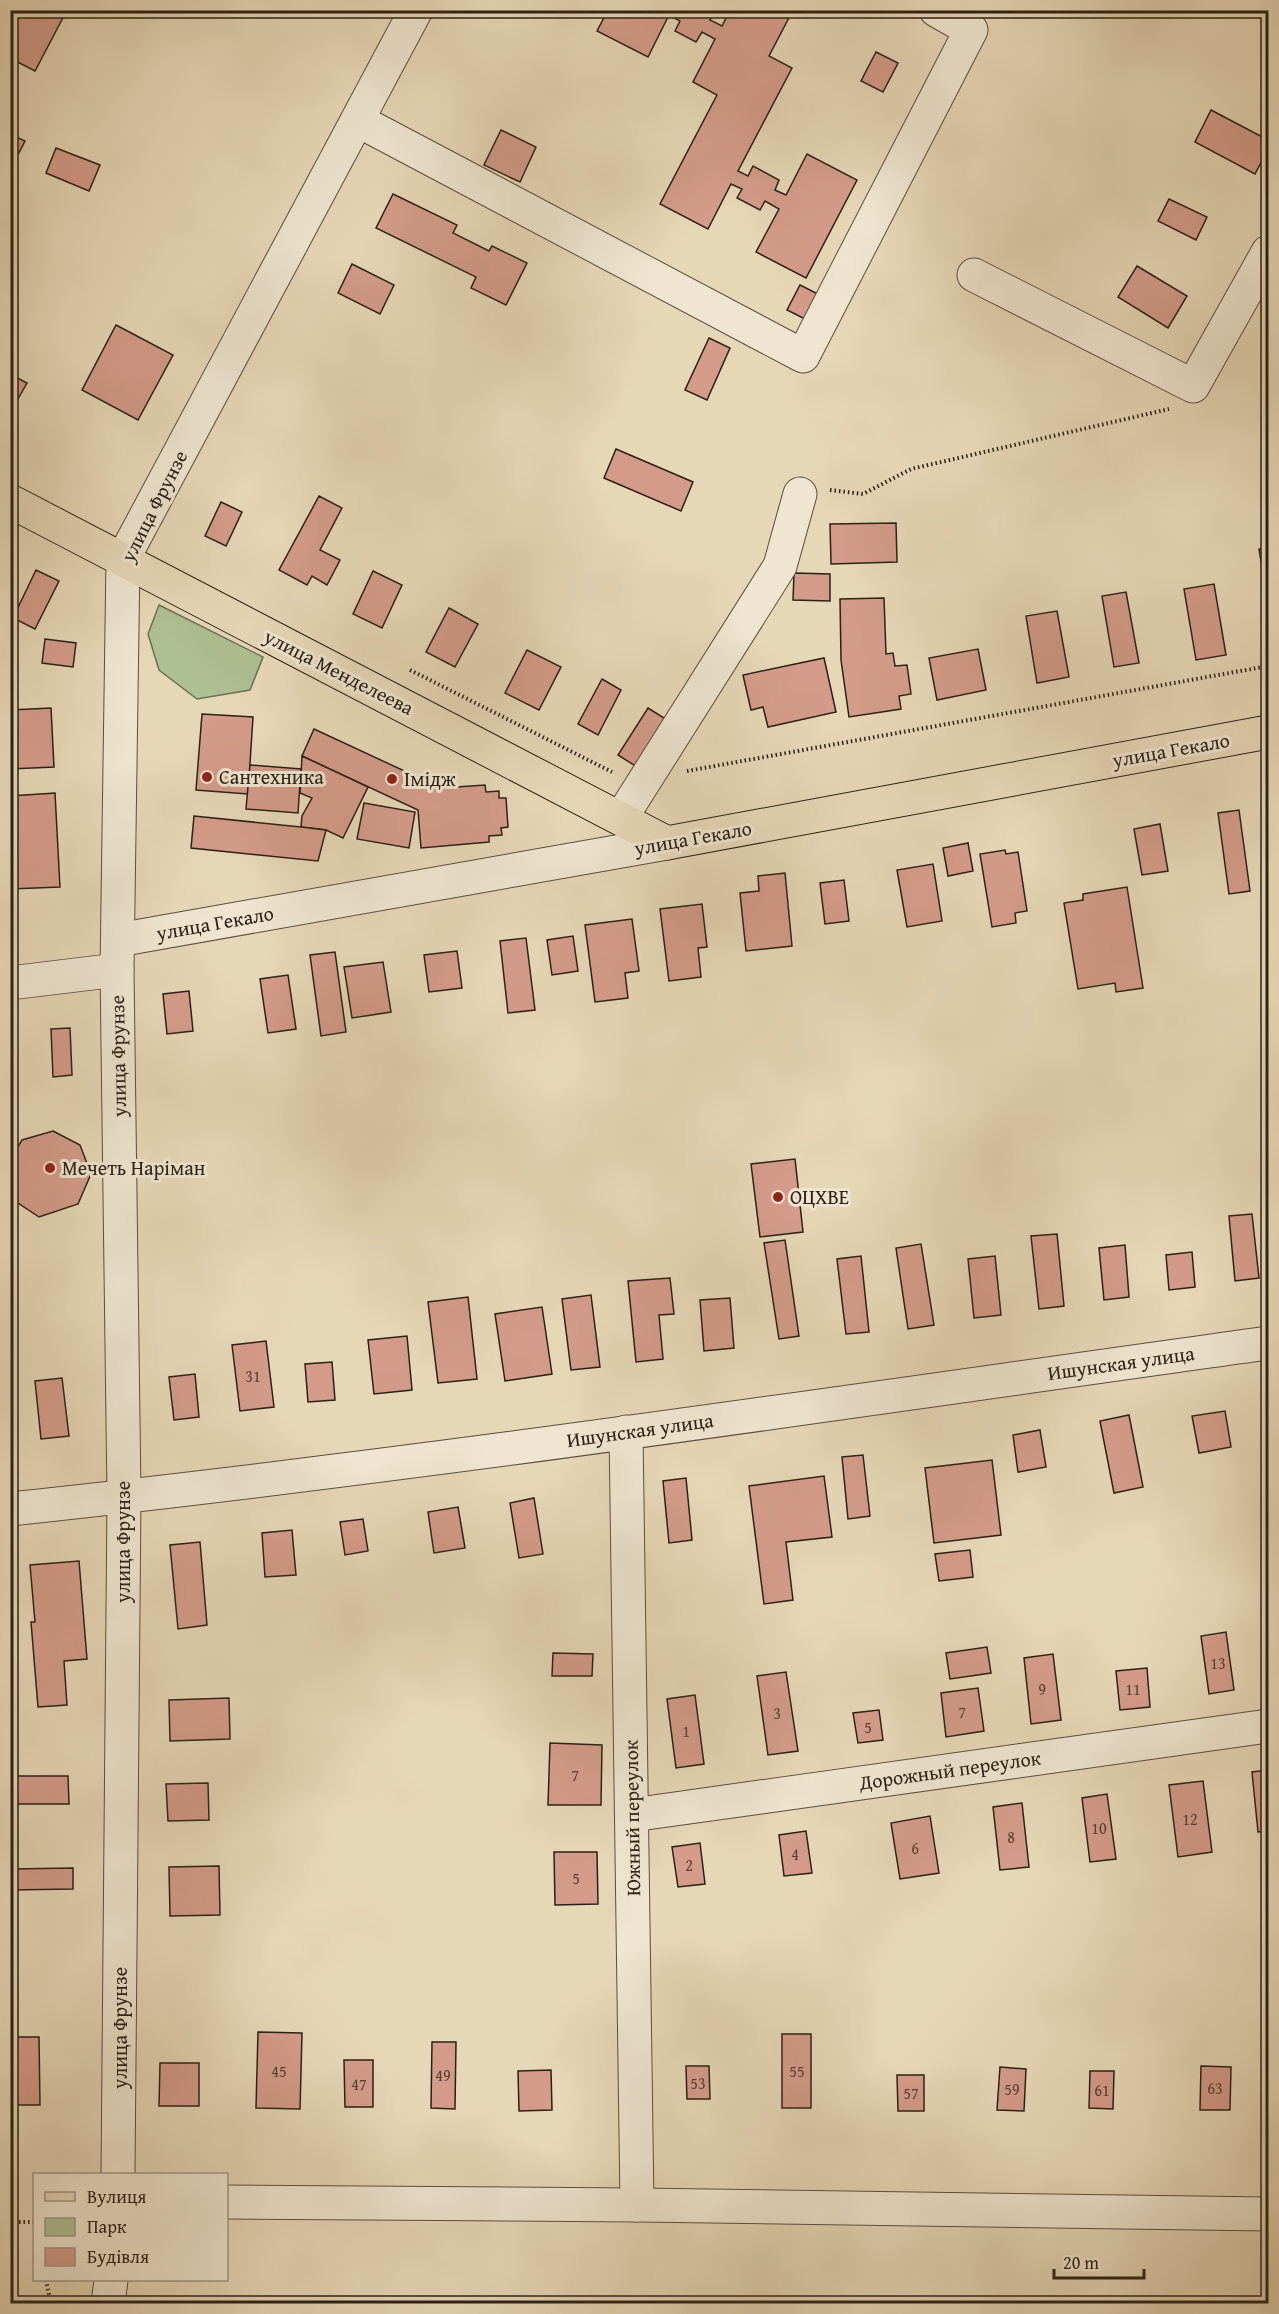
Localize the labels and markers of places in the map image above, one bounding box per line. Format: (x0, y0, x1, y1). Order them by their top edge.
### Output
place label: Сантехника (219, 762, 324, 791)
place label: Імідж (404, 764, 456, 793)
marker: Сантехника (200, 770, 214, 784)
marker: Імідж (385, 772, 399, 786)
place label: Мечеть Наріман (62, 1153, 206, 1182)
marker: Мечеть Наріман (43, 1161, 57, 1175)
place label: ОЦХВЕ (790, 1182, 849, 1211)
marker: ОЦХВЕ (771, 1190, 785, 1204)

